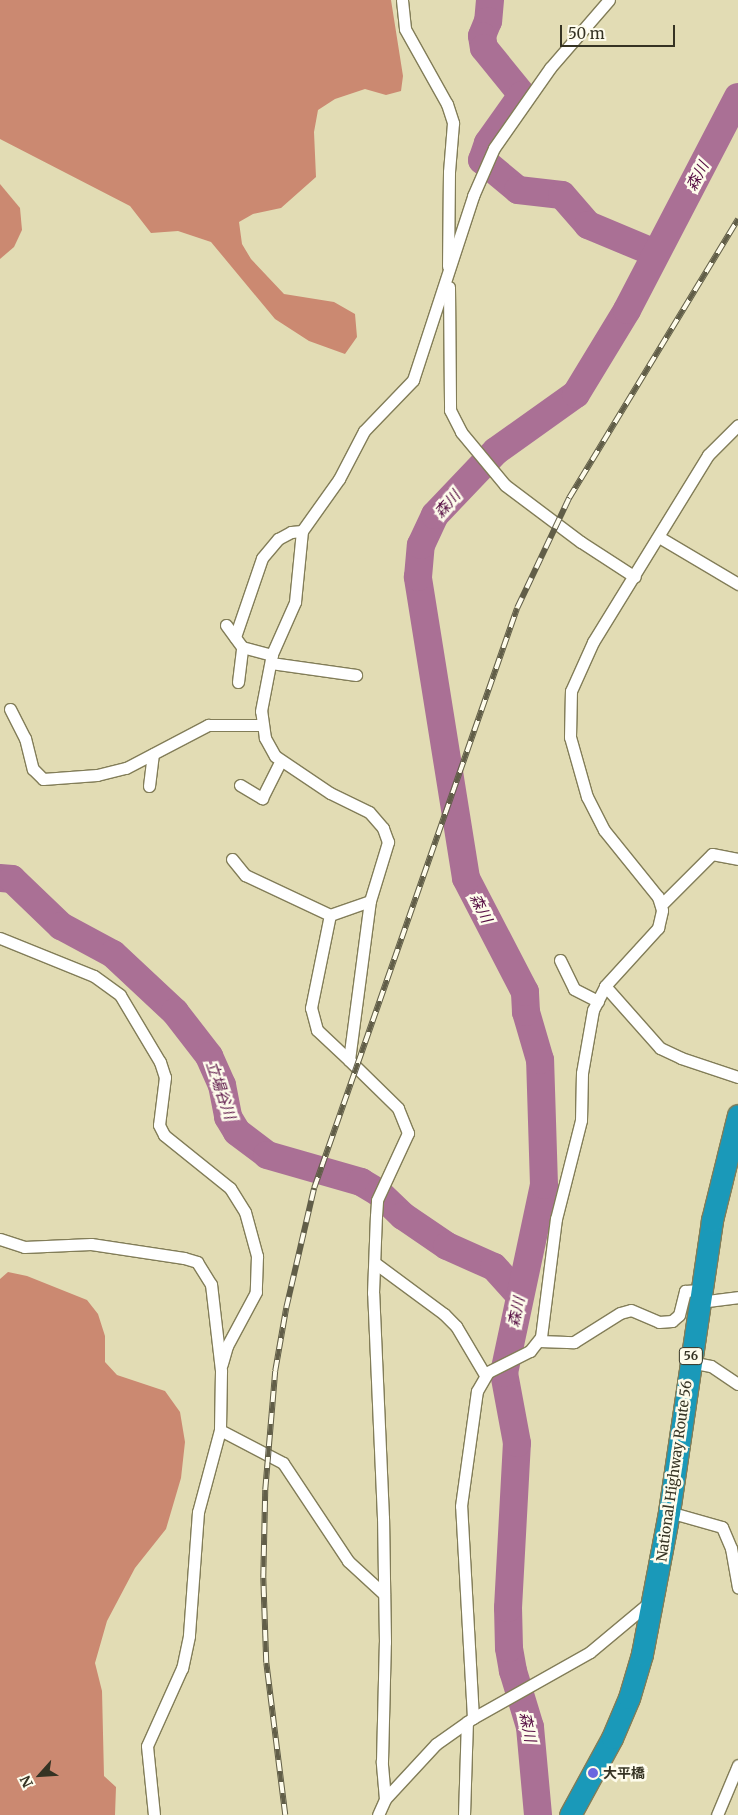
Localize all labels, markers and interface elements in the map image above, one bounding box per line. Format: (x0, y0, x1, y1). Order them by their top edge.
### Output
scale bar (563, 15, 678, 47)
text: 50 m (568, 24, 605, 43)
water label: 森川 (682, 159, 712, 193)
water label: 森川 (430, 487, 464, 521)
water label: 森川 (466, 891, 496, 925)
water label: 立場谷川 (203, 1059, 239, 1121)
water label: 森川 (504, 1295, 528, 1329)
road number: 56 (678, 1346, 704, 1365)
street label: National Highway Route 56 (653, 1379, 695, 1563)
water label: 森川 (516, 1711, 540, 1743)
north arrow (15, 1750, 65, 1800)
place label: 大平橋 (603, 1765, 645, 1781)
marker: 大平橋 (587, 1767, 599, 1779)
text: N (16, 1773, 37, 1790)

